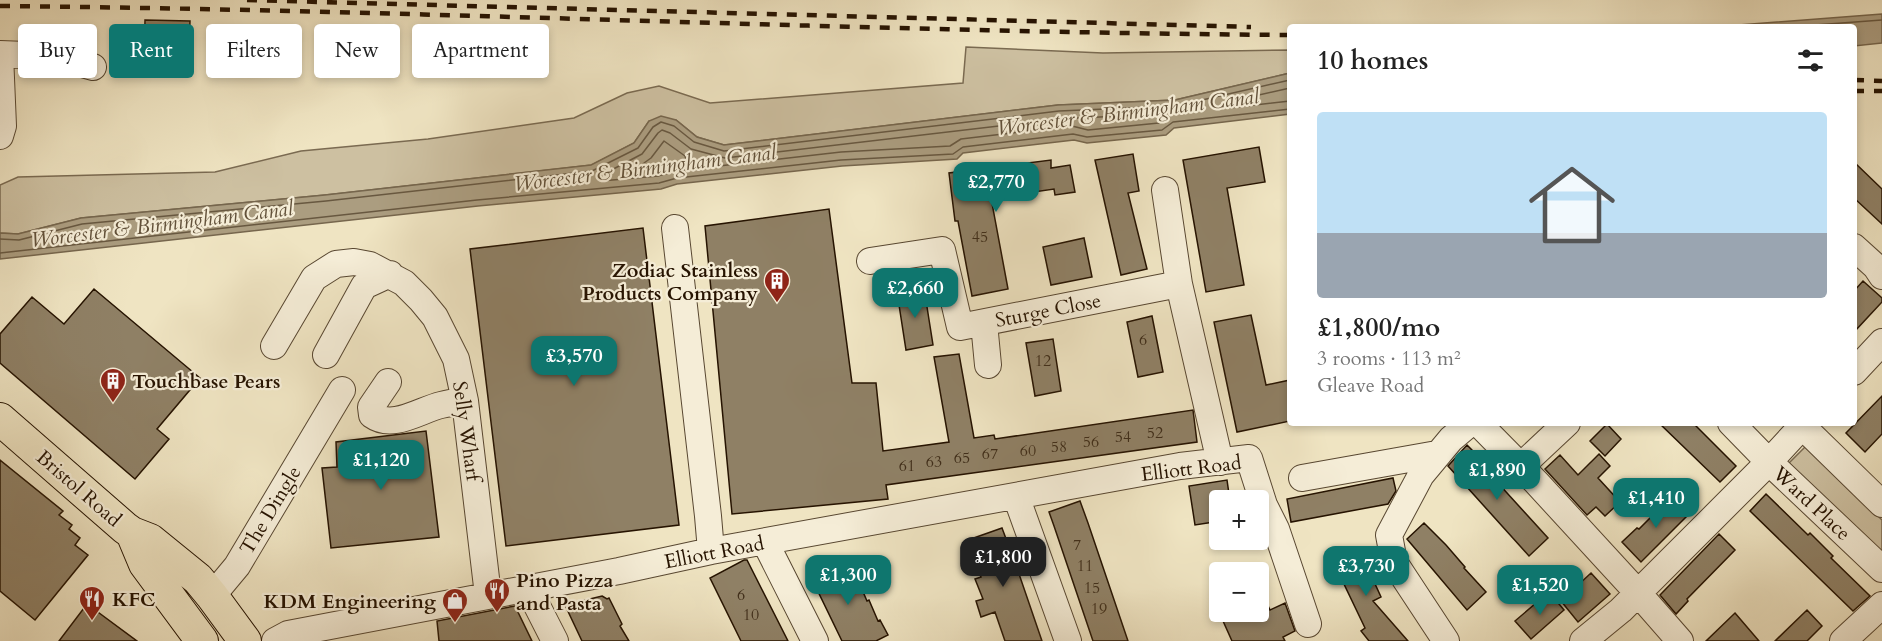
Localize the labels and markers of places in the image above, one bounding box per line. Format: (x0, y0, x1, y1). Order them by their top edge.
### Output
pin: £2,770 (947, 162, 1045, 213)
place label: Zodiac Stainless Products Company (582, 257, 759, 307)
building icon: Zodiac Stainless Products Company (762, 266, 792, 304)
pin: £2,660 (866, 268, 964, 319)
pin: £3,570 (525, 336, 623, 387)
building icon: Touchbase Pears (98, 366, 128, 404)
place label: Touchbase Pears (132, 368, 280, 395)
pin: £1,120 (332, 440, 430, 491)
pin: £1,890 (1448, 450, 1546, 501)
pin: £1,410 (1607, 478, 1705, 529)
pin: £1,800 (954, 537, 1052, 588)
pin: £3,730 (1317, 546, 1415, 597)
pin: £1,300 (799, 555, 897, 606)
pin: £1,520 (1491, 565, 1589, 616)
place label: Pino Pizza and Pasta (516, 567, 614, 617)
restaurant icon: Pino Pizza and Pasta (482, 576, 512, 614)
restaurant icon: KFC (77, 584, 107, 622)
place label: KFC (112, 586, 156, 613)
shop icon: KDM Engineering (440, 586, 470, 624)
place label: KDM Engineering (264, 588, 436, 615)

